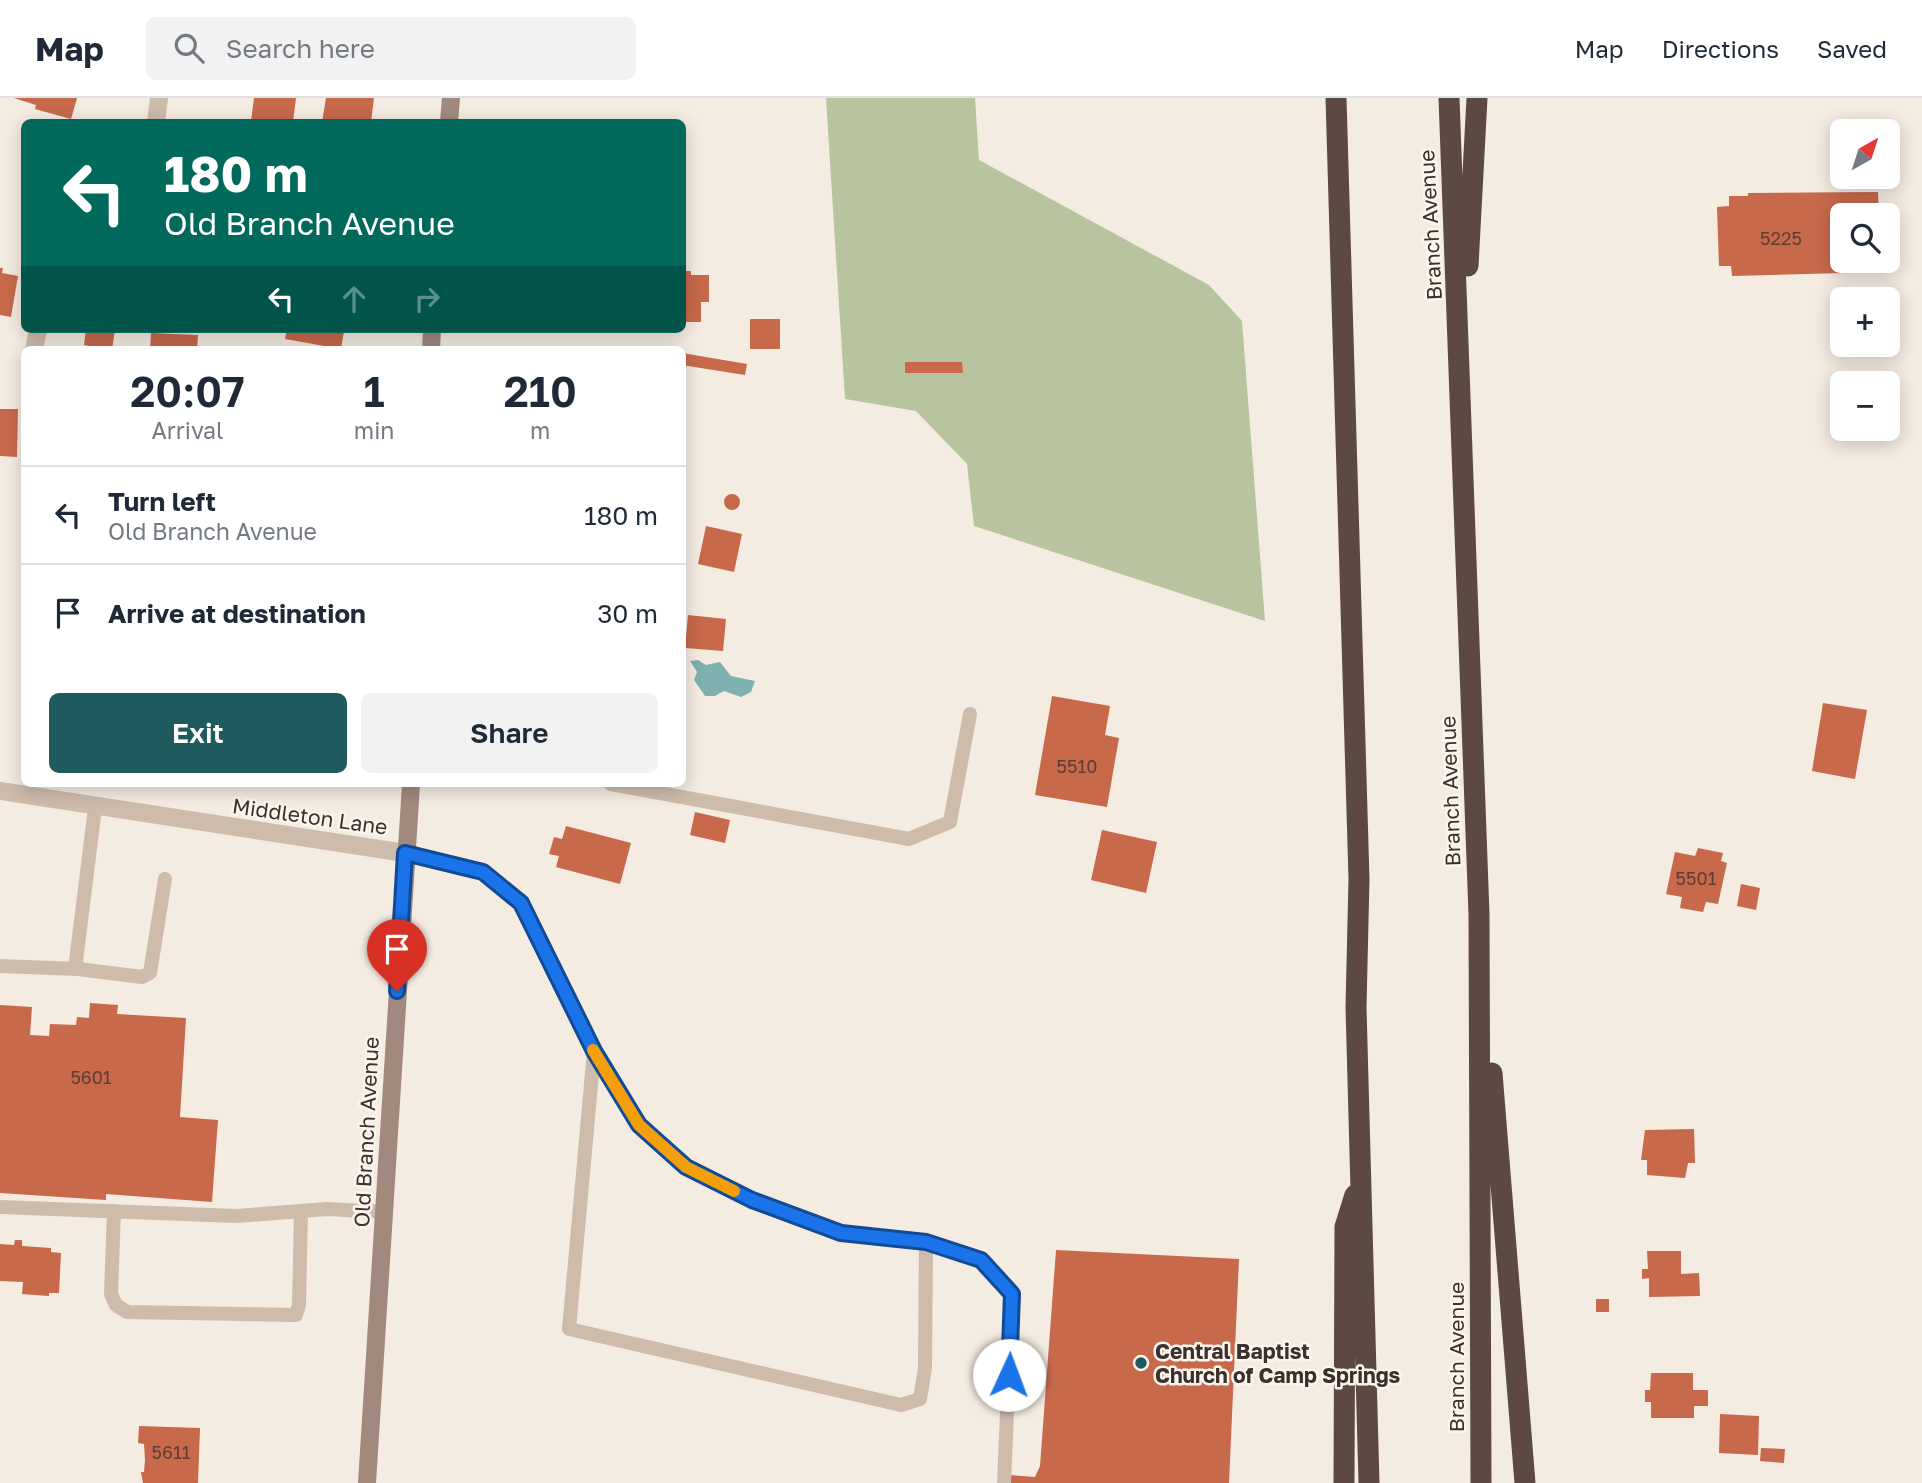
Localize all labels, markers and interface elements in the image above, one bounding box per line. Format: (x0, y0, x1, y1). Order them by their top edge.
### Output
search box (146, 17, 636, 80)
text: Map (35, 29, 104, 68)
icon: search (170, 29, 208, 67)
text: Search here (226, 33, 375, 64)
text: Map (1575, 34, 1624, 63)
text: Directions (1662, 34, 1779, 63)
text: Saved (1817, 34, 1887, 63)
north arrow (1830, 119, 1900, 189)
map controls (1830, 119, 1900, 441)
text: 180 m (164, 144, 308, 203)
icon: left (49, 147, 140, 238)
street label: Branch Avenue (1413, 149, 1447, 301)
button: search (1830, 203, 1900, 273)
text: Old Branch Avenue (164, 204, 455, 242)
house number: 5225 (1760, 227, 1802, 249)
icon: left (262, 280, 300, 318)
icon: ahead (335, 280, 373, 318)
icon: right (408, 280, 446, 318)
button: + (1830, 287, 1900, 357)
text: 20:07 (130, 366, 245, 416)
text: 1 (364, 366, 385, 416)
text: 210 (504, 366, 577, 416)
button: − (1830, 371, 1900, 441)
text: Arrival (151, 416, 223, 444)
text: min (354, 416, 395, 444)
text: m (530, 416, 550, 444)
text: Turn left (108, 486, 216, 517)
icon: left (49, 496, 87, 534)
text: 180 m (584, 500, 658, 531)
text: Old Branch Avenue (108, 517, 317, 545)
icon: arrive (49, 594, 87, 632)
text: Arrive at destination (108, 598, 366, 629)
text: 30 m (597, 598, 658, 629)
button: Exit (49, 693, 347, 773)
button: Share (361, 693, 658, 773)
street label: Branch Avenue (1434, 715, 1466, 867)
house number: 5510 (1057, 755, 1097, 777)
street label: Middleton Lane (231, 792, 389, 840)
house number: 5501 (1676, 867, 1717, 889)
pin (367, 919, 427, 991)
icon: arrive (378, 930, 416, 968)
street label: Old Branch Avenue (348, 1036, 384, 1228)
house number: 5601 (70, 1066, 112, 1088)
street label: Branch Avenue (1443, 1282, 1469, 1432)
position arrow (972, 1338, 1046, 1412)
place label: Central Baptist Church of Camp Springs (1155, 1338, 1401, 1388)
marker: Central Baptist Church of Camp Springs (1133, 1355, 1149, 1371)
house number: 5611 (152, 1441, 191, 1463)

